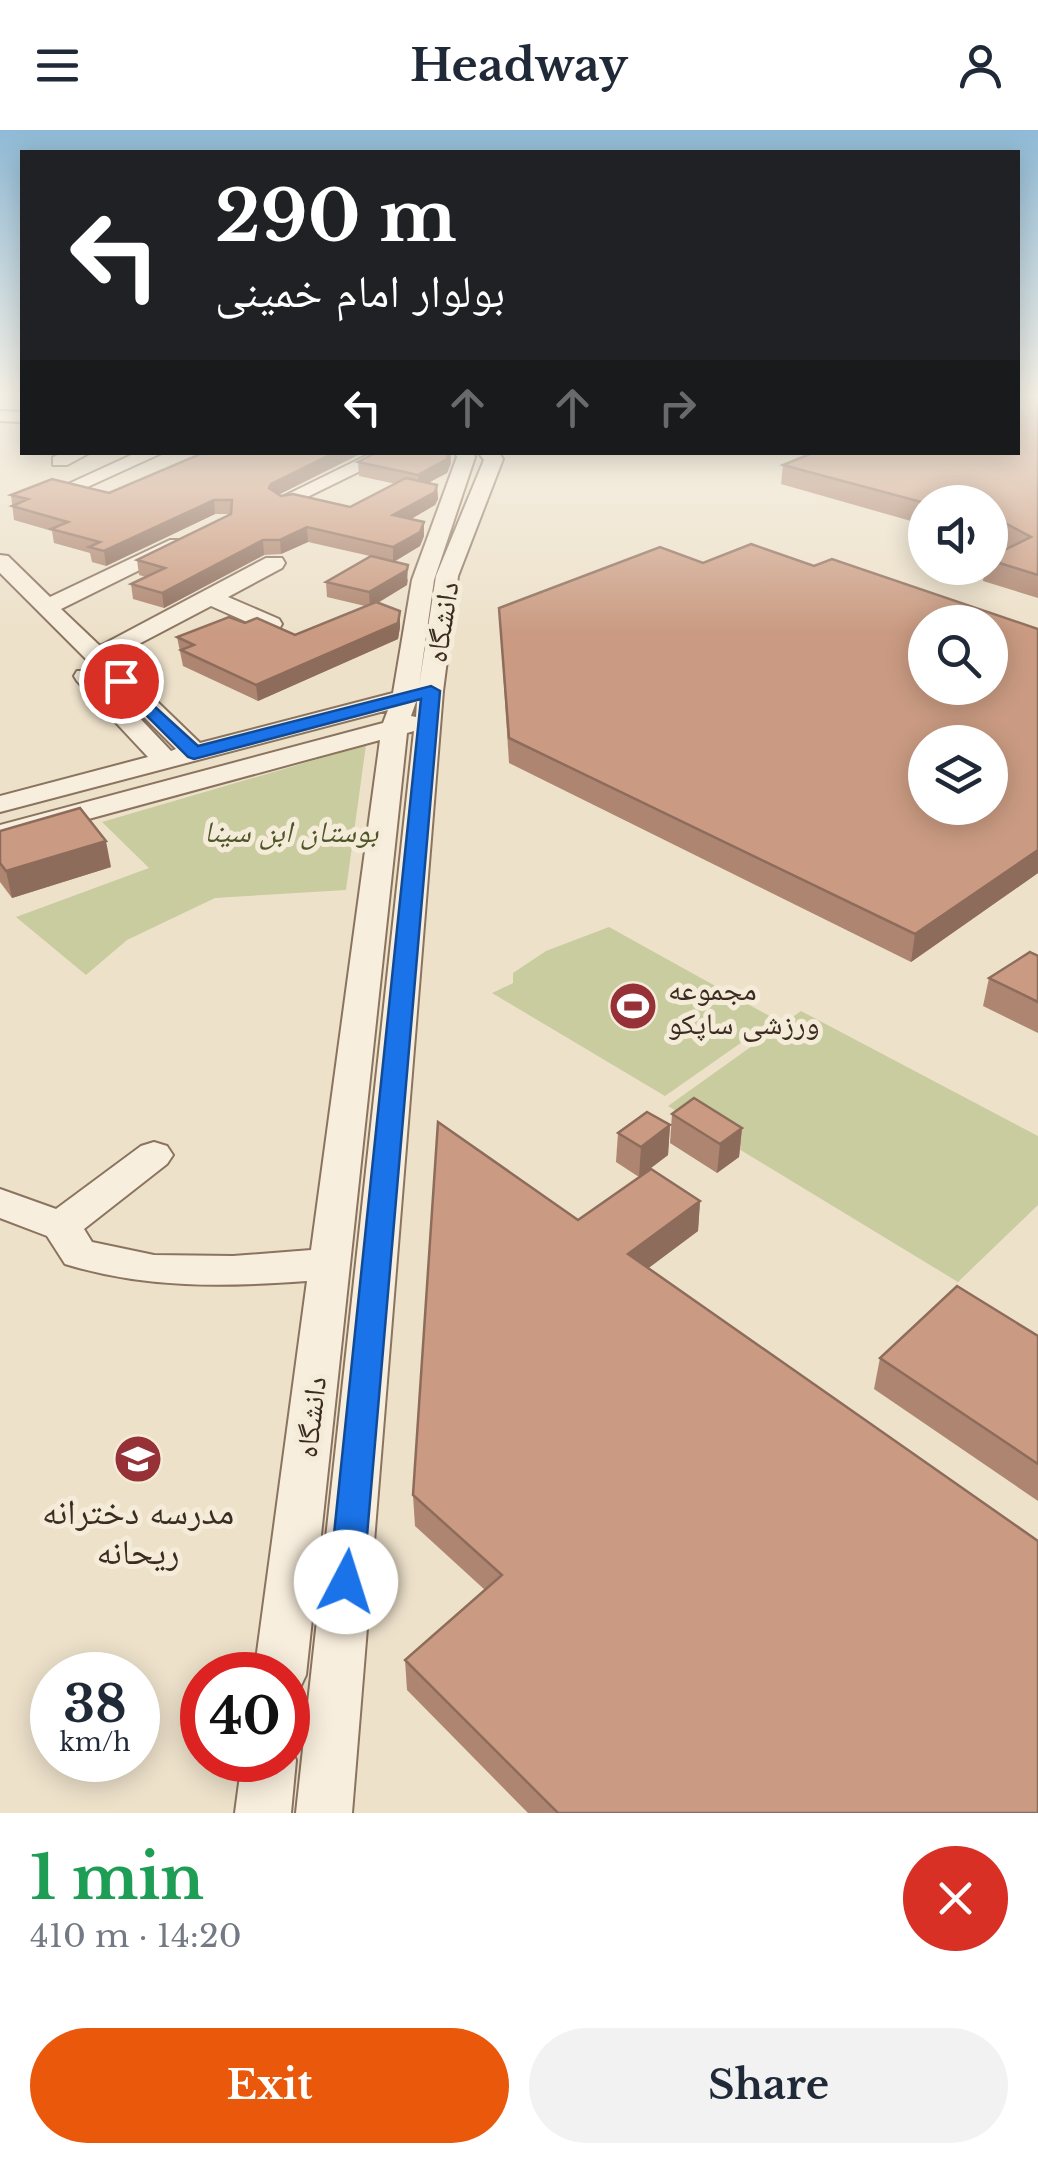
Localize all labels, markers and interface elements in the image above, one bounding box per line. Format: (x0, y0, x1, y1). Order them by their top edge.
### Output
text: Headway (410, 37, 628, 93)
icon: menu (30, 38, 85, 93)
icon: person (953, 38, 1008, 93)
text: 290 m (215, 173, 457, 260)
icon: left (50, 190, 180, 320)
text: بولوار امام خمینی (215, 263, 505, 319)
icon: left (335, 380, 390, 435)
icon: ahead (440, 380, 495, 435)
icon: ahead (545, 380, 600, 435)
icon: right (650, 380, 705, 435)
map controls (908, 485, 1008, 825)
button: sound (908, 485, 1008, 585)
street label: دانشگاه (417, 579, 467, 665)
button: search (908, 605, 1008, 705)
pin (79, 639, 164, 724)
icon: arrive (94, 654, 149, 709)
button: layers (908, 725, 1008, 825)
park label: بوستان ابن سینا (204, 813, 379, 850)
place label: مجموعه ورزشی ساپکو (668, 971, 820, 1042)
sports icon: مجموعه ورزشی ساپکو (607, 980, 659, 1032)
street label: دانشگاه (288, 1374, 334, 1460)
school or university icon: مدرسه دخترانه ریحانه (112, 1433, 164, 1485)
place label: مدرسه دخترانه ریحانه (42, 1490, 234, 1573)
position arrow (294, 1530, 398, 1634)
speed limit sign: 40 (180, 1652, 310, 1782)
text: 38 (63, 1673, 127, 1736)
text: km/h (60, 1727, 130, 1758)
text: 1 min (30, 1841, 204, 1915)
button: close (903, 1846, 1008, 1951)
text: 410 m · 14:20 (30, 1916, 242, 1956)
button: Exit (30, 2028, 509, 2143)
button: Share (529, 2028, 1008, 2143)

